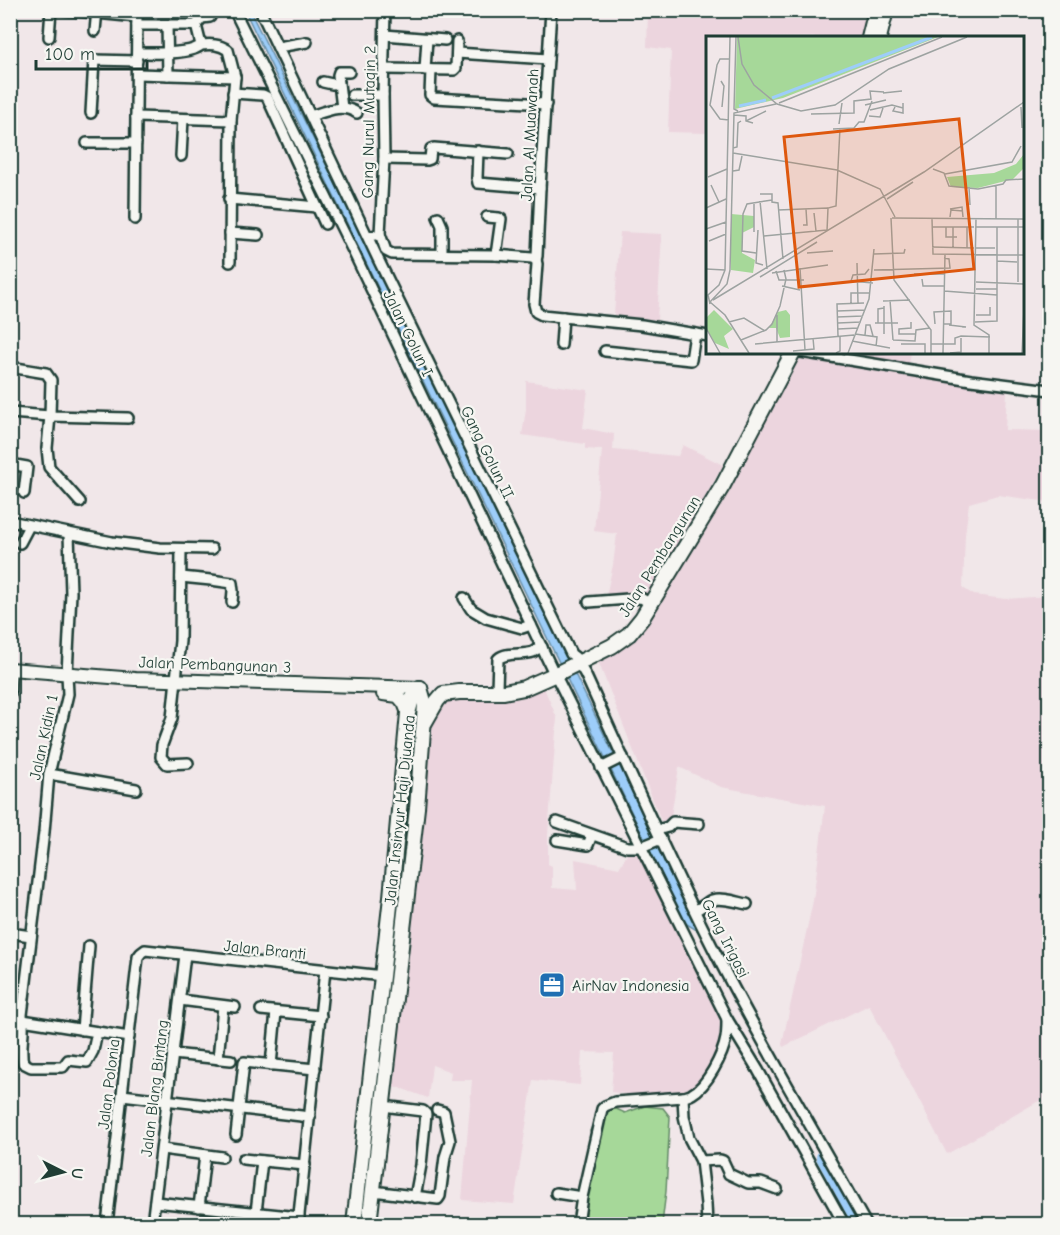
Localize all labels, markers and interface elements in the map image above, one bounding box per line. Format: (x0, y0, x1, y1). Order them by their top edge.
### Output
scale bar (36, 33, 147, 71)
inset map (706, 36, 1024, 354)
text: 100 m (45, 44, 95, 65)
street label: Gang Nurul Mutaqin 2 (359, 45, 379, 199)
street label: Jalan Al Muawanah (518, 68, 542, 202)
street label: Jalan Golun I (379, 287, 437, 379)
street label: Gang Golun II (457, 403, 517, 502)
street label: Jalan Pembangunan (615, 493, 704, 620)
street label: Jalan Pembangunan 3 (138, 653, 292, 677)
street label: Jalan Kidin 1 (26, 693, 62, 782)
street label: Jalan Insinyur Haji Djuanda (381, 714, 419, 906)
street label: Gang Irigasi (698, 896, 753, 981)
street label: Jalan Branti (223, 937, 307, 963)
office icon: AirNav Indonesia (537, 970, 567, 1000)
place label: AirNav Indonesia (572, 977, 690, 995)
street label: Jalan Blang Bintang (138, 1019, 172, 1158)
street label: Jalan Polonia (95, 1038, 123, 1130)
north arrow (33, 1142, 93, 1202)
text: U (67, 1167, 86, 1180)

